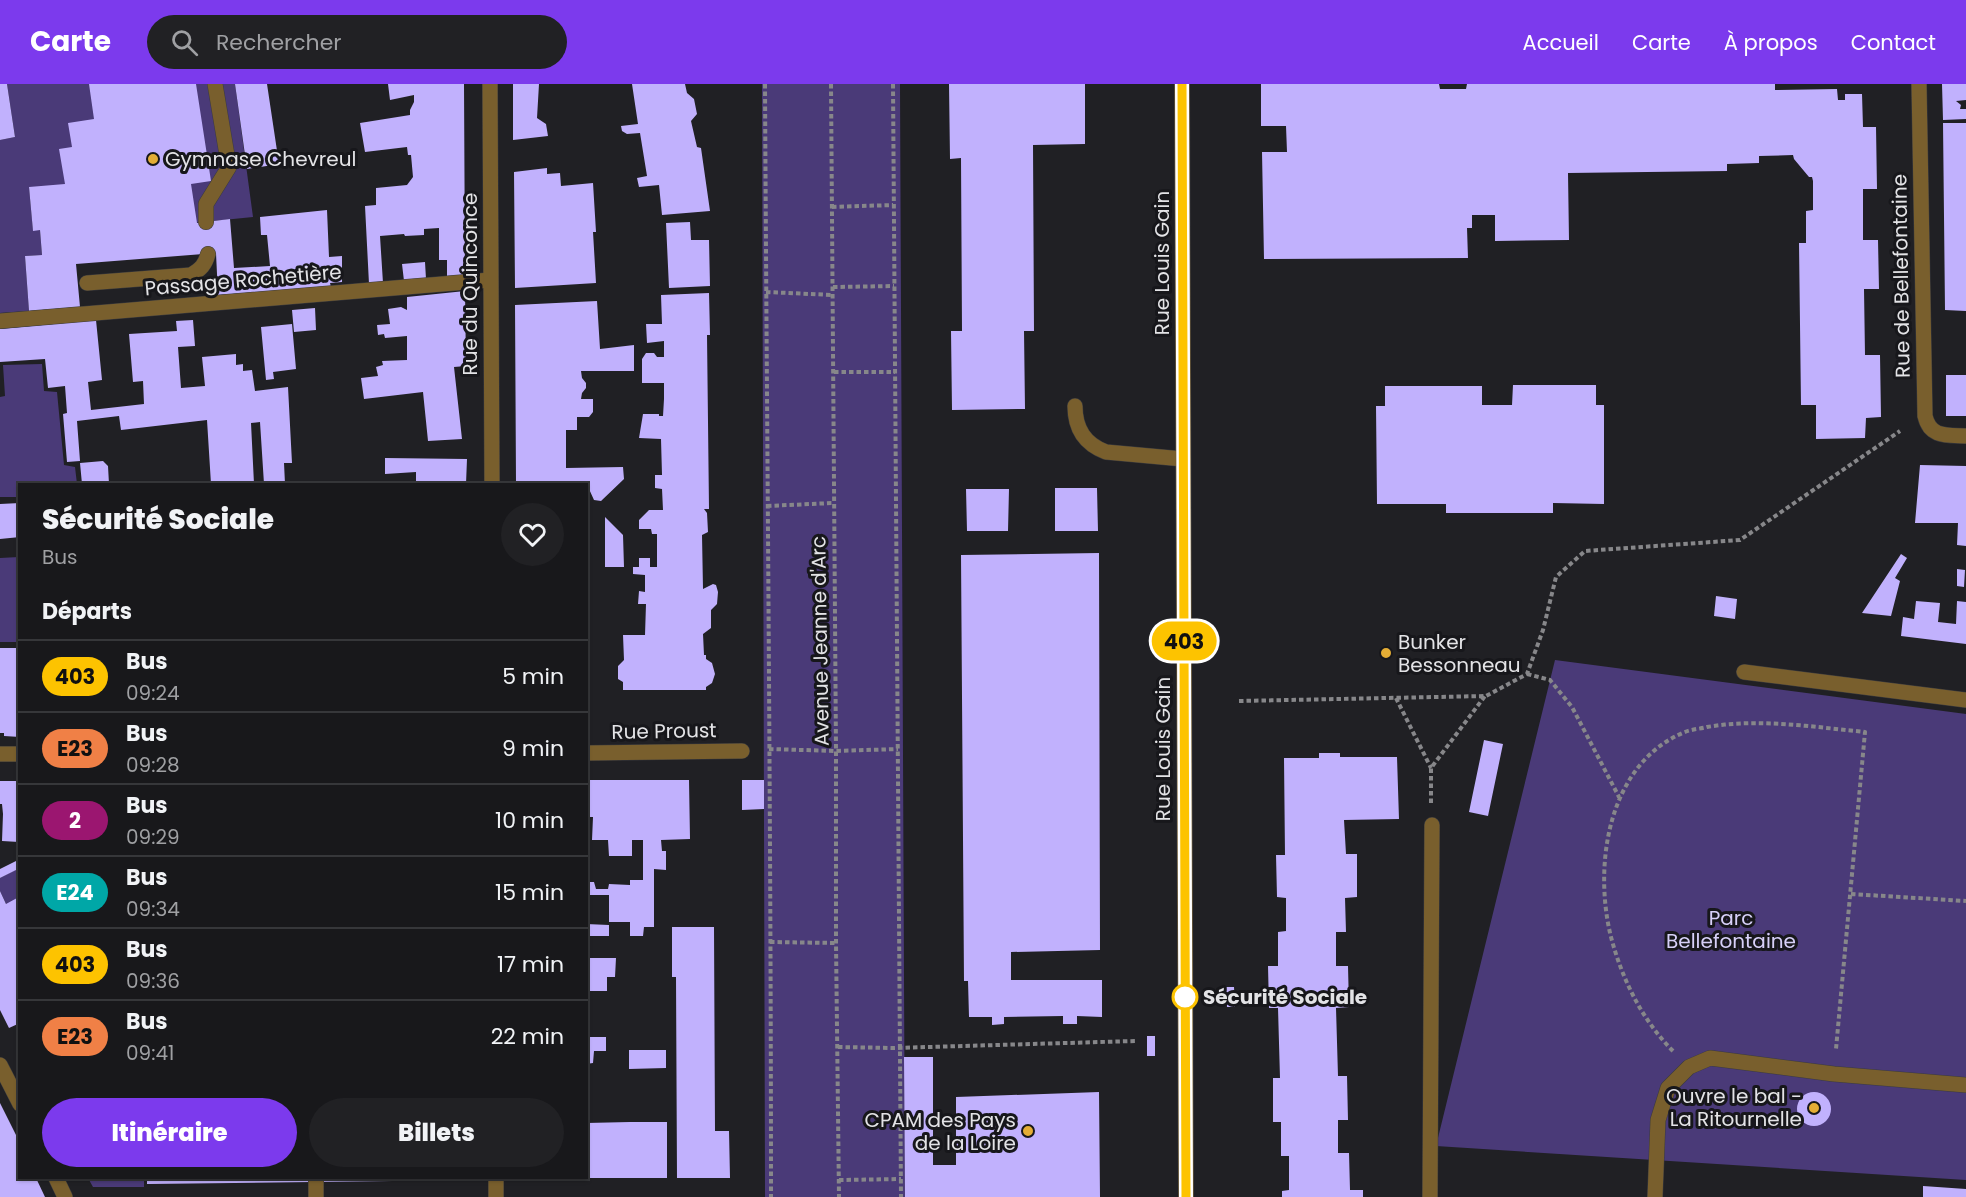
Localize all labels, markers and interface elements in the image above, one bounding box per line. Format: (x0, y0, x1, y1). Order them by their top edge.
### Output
search box (147, 15, 567, 69)
text: Carte (30, 22, 111, 61)
icon: search (168, 26, 201, 59)
text: Rechercher (216, 27, 342, 58)
text: Accueil (1522, 28, 1599, 57)
text: Carte (1632, 28, 1691, 57)
text: À propos (1724, 28, 1818, 57)
text: Contact (1851, 28, 1936, 57)
place label: Gymnase Chevreul (165, 145, 356, 173)
marker: Gymnase Chevreul (146, 152, 160, 166)
street label: Rue de Bellefontaine (1885, 174, 1917, 378)
street label: Rue Louis Gain (1148, 191, 1176, 335)
street label: Rue du Quinconce (456, 193, 484, 375)
street label: Passage Rochetière (143, 257, 343, 303)
text: Sécurité Sociale (42, 500, 274, 539)
button: heart (501, 503, 564, 566)
street label: Avenue Jeanne d'Arc (804, 536, 836, 746)
text: Bus (42, 543, 78, 571)
text: Départs (42, 596, 132, 627)
line badge: 403 (1150, 622, 1218, 660)
text: 403 (1164, 627, 1204, 656)
place label: Bunker Bessonneau (1398, 628, 1521, 679)
text: Bus (126, 646, 168, 677)
marker: Bunker Bessonneau (1379, 646, 1393, 660)
text: 5 min (502, 661, 564, 692)
text: 403 (55, 662, 95, 691)
street label: Rue Louis Gain (1149, 677, 1177, 821)
text: 09:24 (126, 679, 180, 707)
street label: Rue Proust (611, 716, 717, 746)
text: Bus (126, 718, 168, 749)
text: 9 min (502, 733, 564, 764)
text: E23 (57, 734, 93, 763)
text: 09:28 (126, 751, 180, 779)
text: Bus (126, 790, 168, 821)
text: 10 min (495, 805, 564, 836)
text: 2 (69, 806, 81, 835)
text: 09:29 (126, 823, 180, 851)
text: Bus (126, 862, 168, 893)
text: 15 min (495, 877, 564, 908)
text: E24 (56, 878, 94, 907)
text: 09:34 (126, 895, 180, 923)
park label: Parc Bellefontaine (1666, 904, 1796, 955)
text: Bus (126, 934, 168, 965)
text: 17 min (497, 949, 564, 980)
text: 403 (55, 950, 95, 979)
text: 09:36 (126, 967, 180, 995)
place label: Sécurité Sociale (1203, 983, 1367, 1011)
marker: Sécurité Sociale (1172, 984, 1198, 1010)
text: Bus (126, 1006, 168, 1037)
text: 22 min (491, 1021, 564, 1052)
text: E23 (57, 1022, 93, 1051)
text: 09:41 (126, 1039, 174, 1067)
place label: Ouvre le bal - La Ritournelle (1666, 1082, 1802, 1133)
button: Itinéraire (42, 1098, 297, 1167)
button: Billets (309, 1098, 564, 1167)
marker: Ouvre le bal - La Ritournelle (1807, 1101, 1821, 1115)
place label: CPAM des Pays de la Loire (864, 1106, 1016, 1157)
marker: CPAM des Pays de la Loire (1021, 1124, 1035, 1138)

